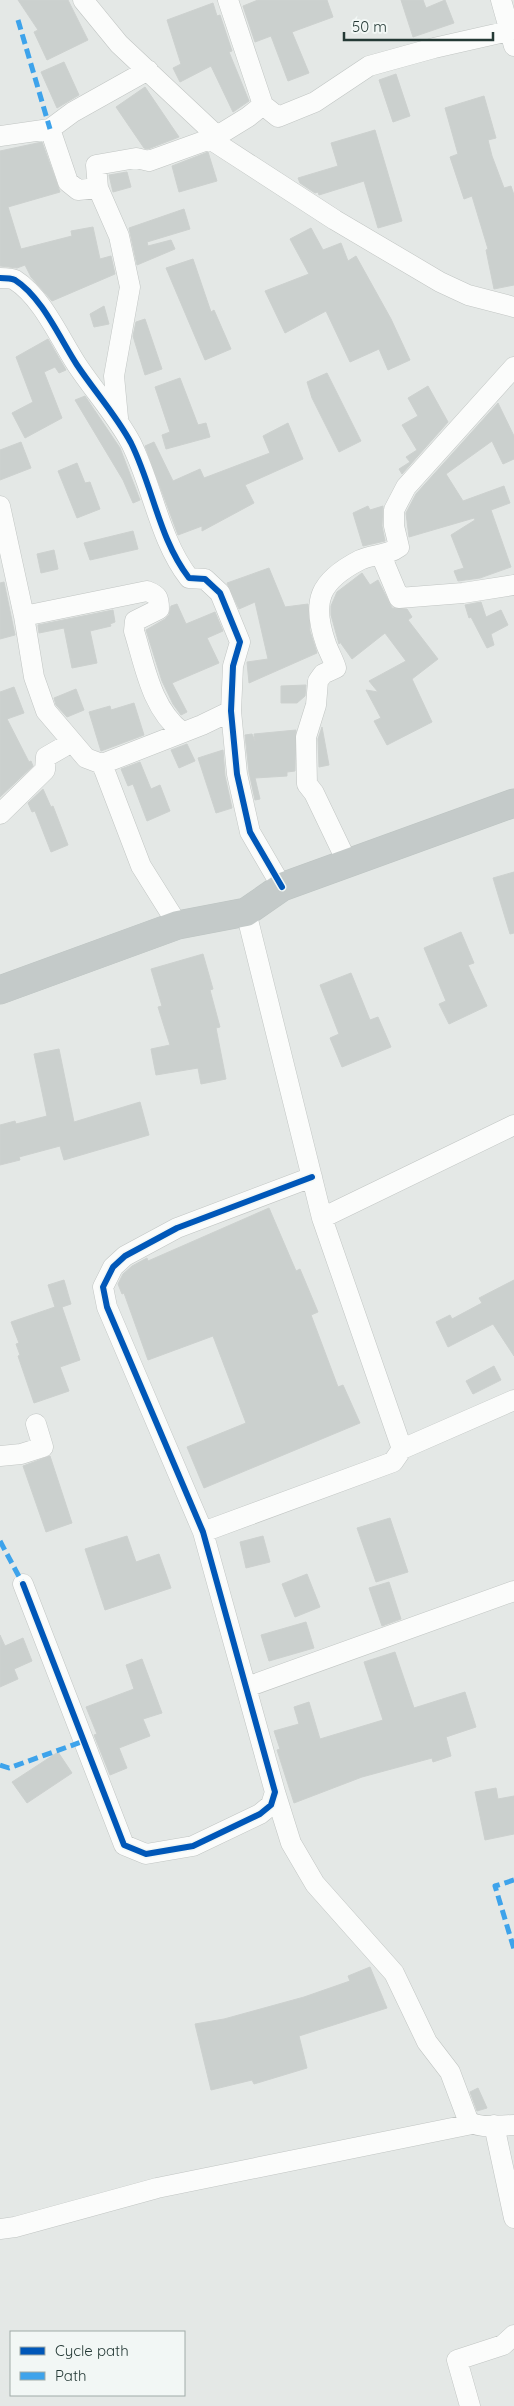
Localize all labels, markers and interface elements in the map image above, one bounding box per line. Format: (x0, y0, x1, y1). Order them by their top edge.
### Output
scale bar (344, 10, 493, 42)
text: 50 m (352, 17, 387, 36)
legend (10, 2331, 185, 2396)
text: Cycle path (55, 2341, 129, 2360)
text: Path (55, 2366, 87, 2385)

